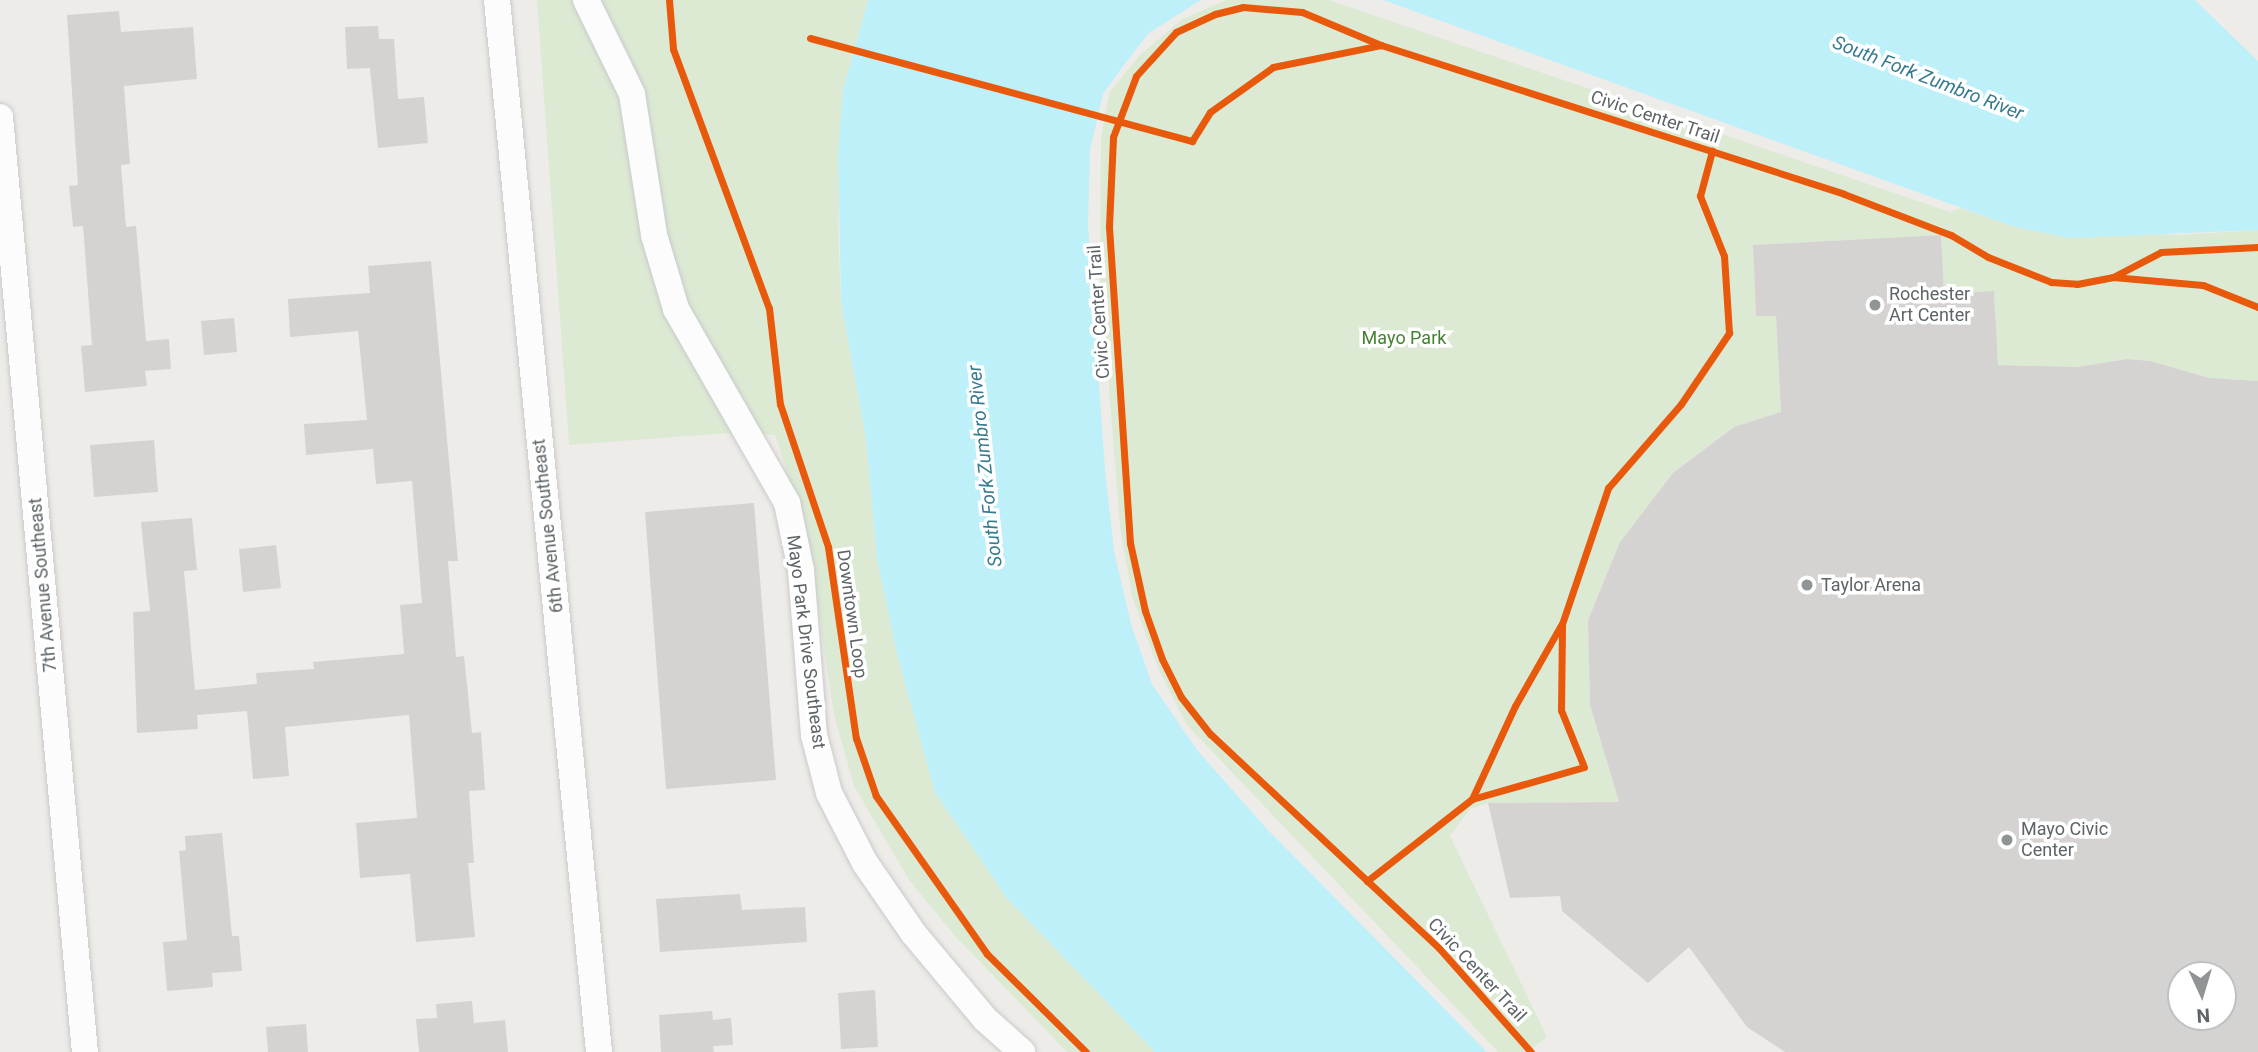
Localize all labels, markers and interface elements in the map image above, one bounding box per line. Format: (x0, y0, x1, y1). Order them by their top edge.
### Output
water label: South Fork Zumbro River (1829, 31, 2027, 125)
street label: Civic Center Trail (1588, 86, 1722, 148)
street label: Civic Center Trail (1084, 244, 1114, 380)
place label: Rochester Art Center (1889, 284, 1970, 326)
marker: Rochester Art Center (1867, 297, 1883, 313)
park label: Mayo Park (1362, 327, 1446, 349)
water label: South Fork Zumbro River (963, 364, 1007, 568)
street label: 6th Avenue Southeast (528, 438, 568, 614)
street label: 7th Avenue Southeast (25, 497, 61, 673)
street label: Mayo Park Drive Southeast (782, 534, 830, 750)
street label: Downtown Loop (832, 548, 872, 680)
place label: Taylor Arena (1821, 574, 1921, 596)
marker: Taylor Arena (1799, 577, 1815, 593)
place label: Mayo Civic Center (2021, 819, 2108, 862)
marker: Mayo Civic Center (1999, 832, 2015, 848)
street label: Civic Center Trail (1423, 913, 1531, 1027)
north arrow (2167, 961, 2237, 1031)
text: N (2196, 1004, 2211, 1027)

